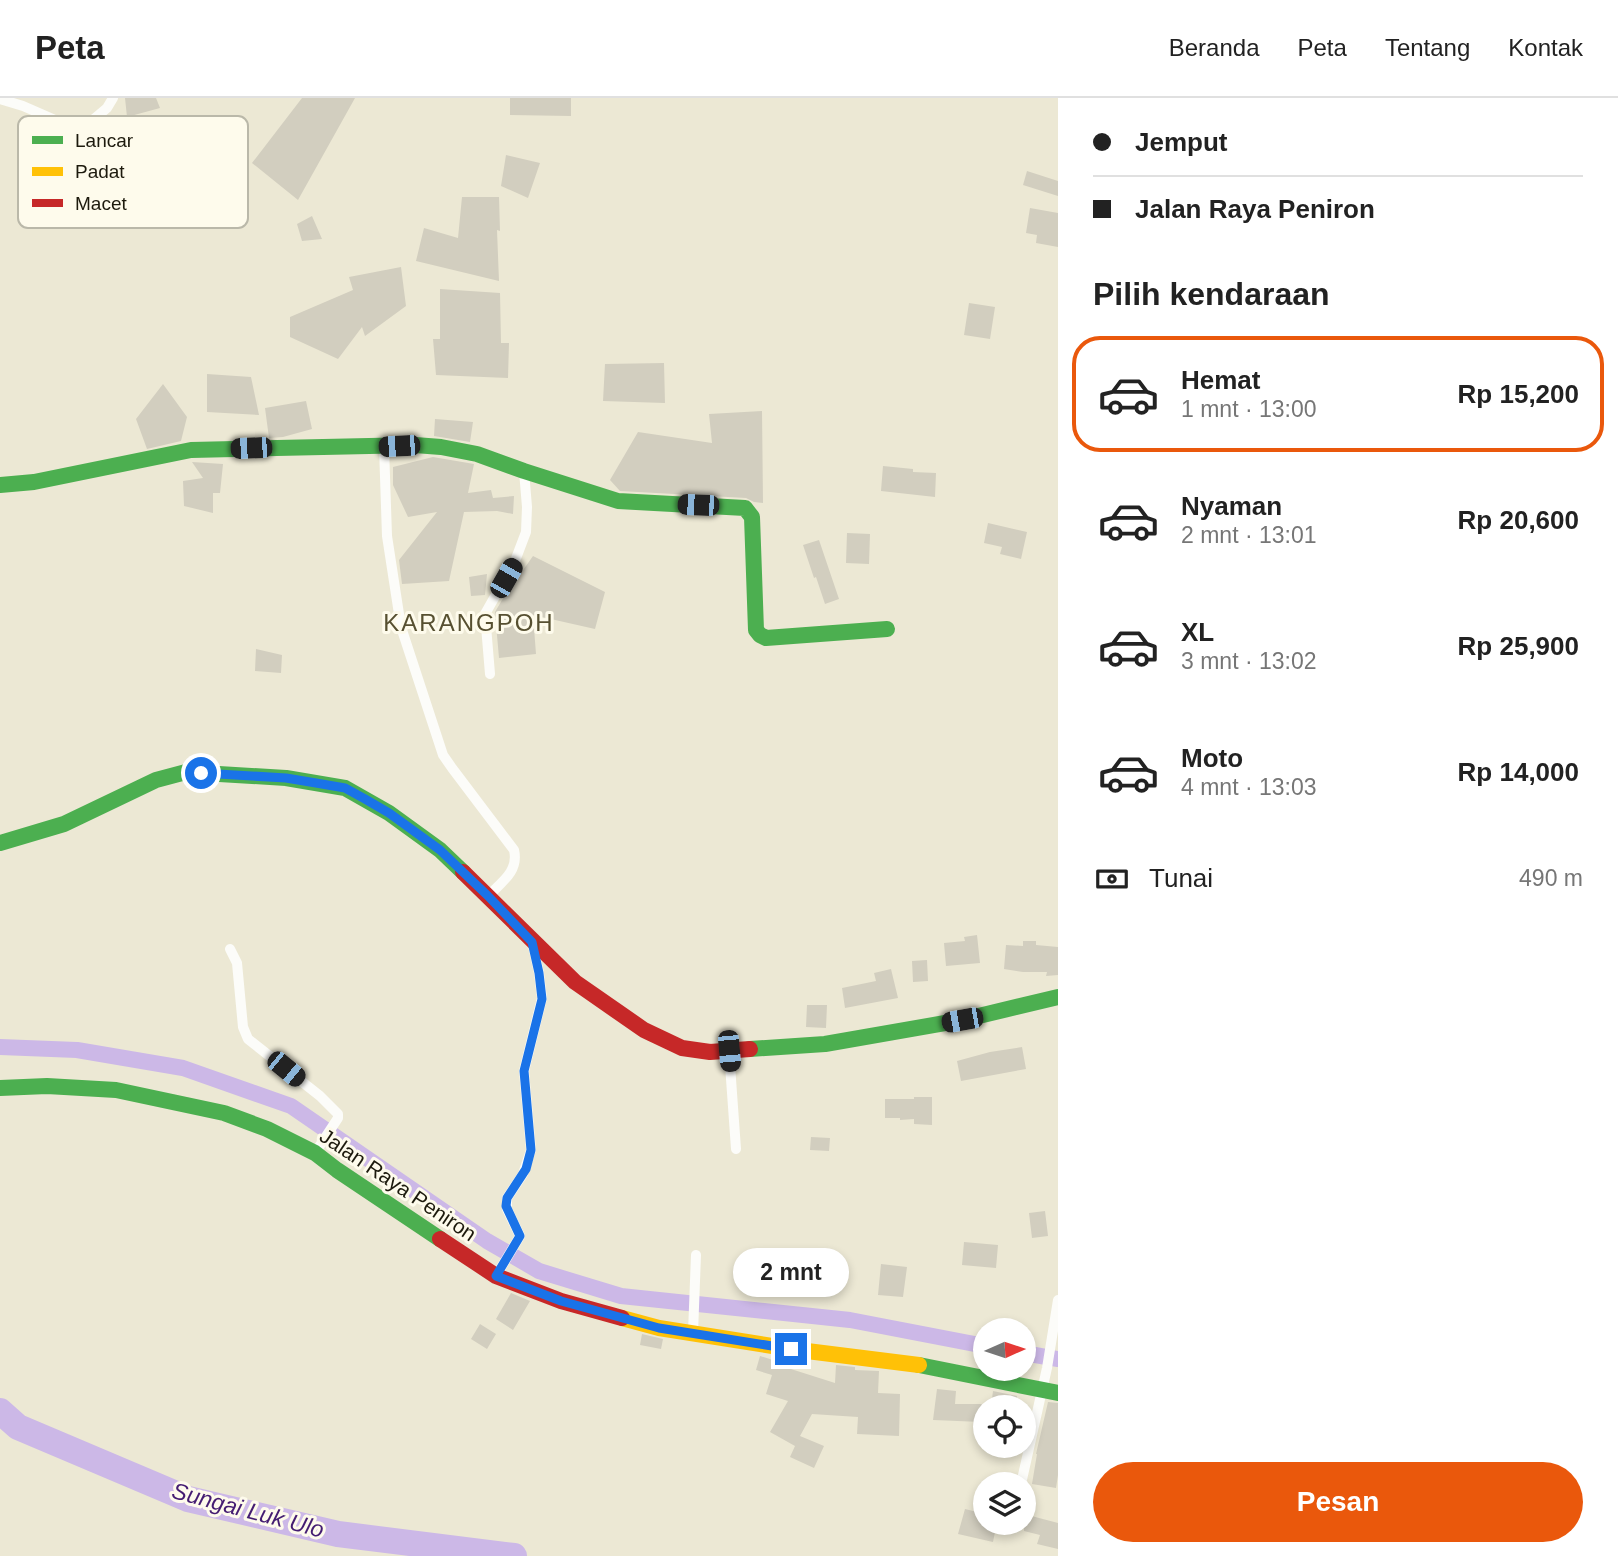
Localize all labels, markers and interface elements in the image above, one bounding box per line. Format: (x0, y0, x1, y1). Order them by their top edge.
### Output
text: Peta (35, 29, 105, 66)
text: Beranda (1169, 34, 1260, 61)
text: Peta (1298, 34, 1347, 61)
text: Tentang (1385, 34, 1470, 61)
text: Kontak (1508, 34, 1583, 61)
legend (18, 116, 248, 228)
text: Jemput (1135, 127, 1227, 157)
text: Lancar (75, 130, 134, 151)
text: Padat (75, 161, 125, 182)
text: Macet (75, 193, 127, 214)
text: Jalan Raya Peniron (1135, 194, 1375, 224)
text: Pilih kendaraan (1093, 276, 1330, 312)
icon: car (1097, 363, 1160, 426)
text: Hemat (1181, 365, 1260, 395)
text: Rp 15,200 (1458, 379, 1579, 409)
text: 1 mnt · 13:00 (1181, 396, 1317, 422)
car (378, 434, 421, 458)
car (230, 437, 273, 459)
icon: car (1097, 489, 1160, 552)
text: Nyaman (1181, 491, 1282, 521)
car (677, 494, 720, 516)
text: Rp 20,600 (1458, 505, 1579, 535)
text: 2 mnt · 13:01 (1181, 522, 1317, 548)
car (487, 555, 526, 601)
district label: KARANGPOH (383, 609, 555, 636)
icon: car (1097, 615, 1160, 678)
text: XL (1181, 617, 1214, 647)
text: Rp 25,900 (1458, 631, 1579, 661)
text: 3 mnt · 13:02 (1181, 648, 1317, 674)
icon: car (1097, 741, 1160, 804)
text: Moto (1181, 743, 1243, 773)
route start (185, 757, 217, 789)
text: Rp 14,000 (1458, 757, 1579, 787)
text: 4 mnt · 13:03 (1181, 774, 1317, 800)
icon: cash (1093, 860, 1131, 898)
text: Tunai (1149, 863, 1213, 893)
text: 490 m (1519, 865, 1583, 891)
car (940, 1006, 985, 1034)
car (717, 1029, 742, 1073)
car (264, 1048, 309, 1090)
street label: Jalan Raya Peniron (316, 1124, 481, 1245)
callout: 2 mnt (733, 1248, 849, 1296)
text: 2 mnt (760, 1259, 822, 1285)
north arrow (973, 1318, 1036, 1381)
map controls (973, 1318, 1036, 1535)
route end (775, 1333, 807, 1365)
button: locate (973, 1395, 1036, 1458)
button: Pesan (1093, 1462, 1583, 1542)
button: layers (973, 1472, 1036, 1535)
water label: Sungai Luk Ulo (169, 1477, 327, 1543)

